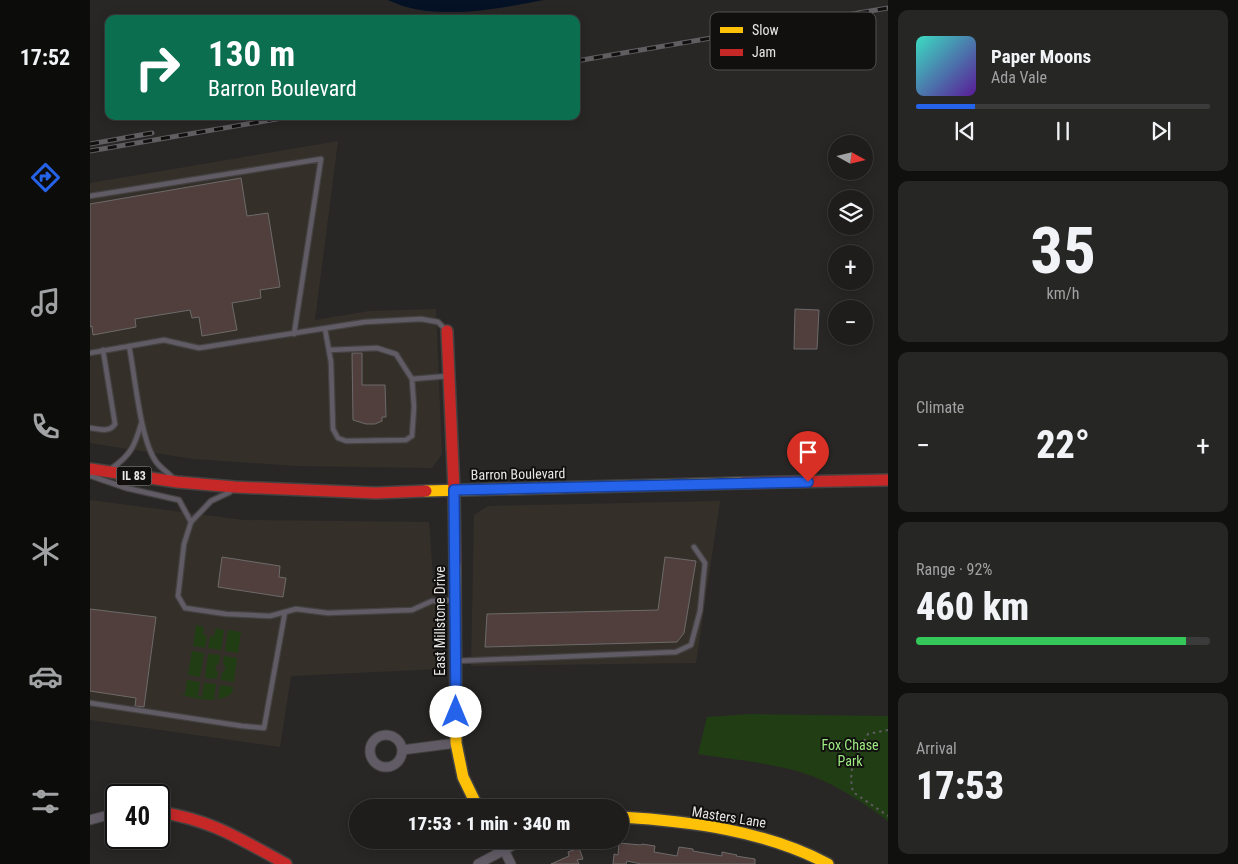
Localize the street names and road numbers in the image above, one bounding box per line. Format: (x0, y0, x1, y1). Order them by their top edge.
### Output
street label: Barron Boulevard (471, 465, 565, 483)
road number: IL 83 (117, 466, 152, 486)
street label: East Millstone Drive (432, 566, 448, 676)
street label: Masters Lane (691, 803, 768, 831)

